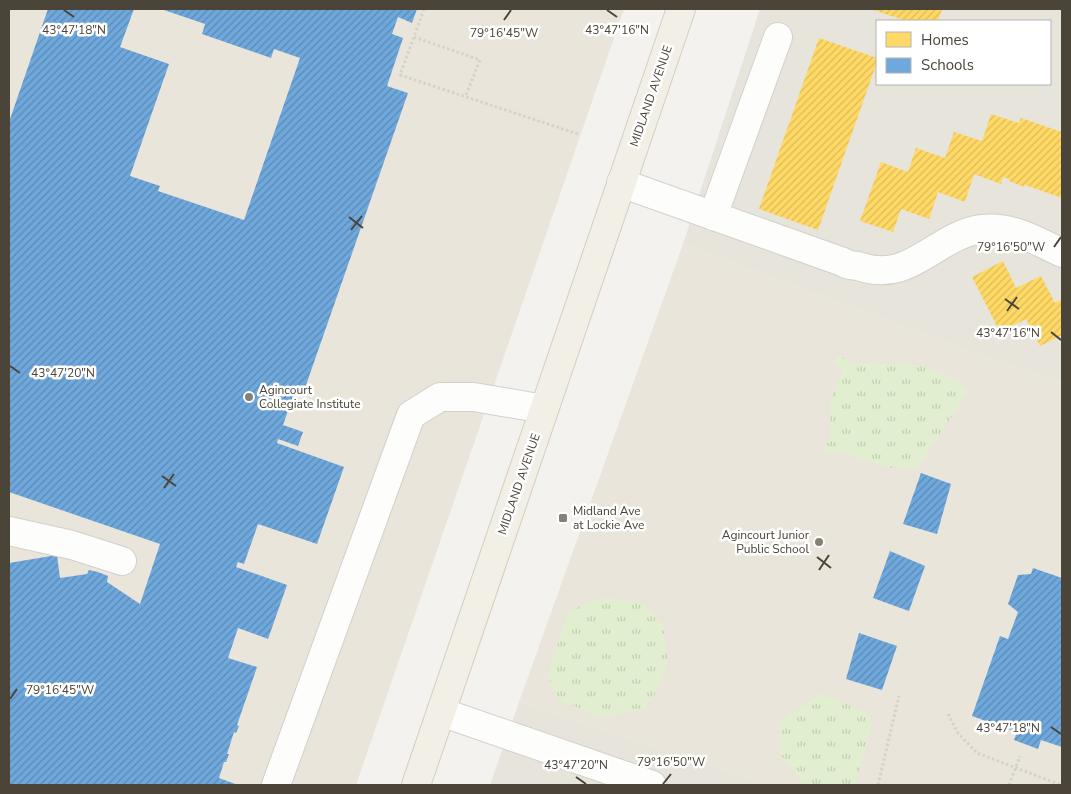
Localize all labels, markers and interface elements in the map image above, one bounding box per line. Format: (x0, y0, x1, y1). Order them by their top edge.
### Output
legend (876, 20, 1051, 85)
text: 43°47'18"N (42, 22, 106, 38)
text: 43°47'16"N (585, 22, 649, 38)
text: 79°16'45"W (470, 25, 538, 41)
text: Homes (921, 30, 969, 50)
street label: MIDLAND AVENUE (626, 43, 676, 149)
text: Schools (921, 55, 974, 75)
text: 79°16'50"W (977, 239, 1045, 255)
text: 43°47'16"N (976, 325, 1040, 341)
text: 43°47'20"N (31, 365, 95, 381)
place label: Agincourt Collegiate Institute (259, 382, 361, 412)
marker: Agincourt Collegiate Institute (243, 391, 255, 403)
street label: MIDLAND AVENUE (494, 431, 544, 537)
place label: Midland Ave at Lockie Ave (573, 503, 645, 533)
marker: Midland Ave at Lockie Ave (557, 512, 569, 524)
place label: Agincourt Junior Public School (722, 527, 810, 557)
marker: Agincourt Junior Public School (813, 536, 825, 548)
text: 79°16'45"W (26, 682, 94, 698)
text: 43°47'18"N (976, 720, 1040, 736)
text: 79°16'50"W (637, 754, 705, 770)
text: 43°47'20"N (544, 757, 608, 773)

